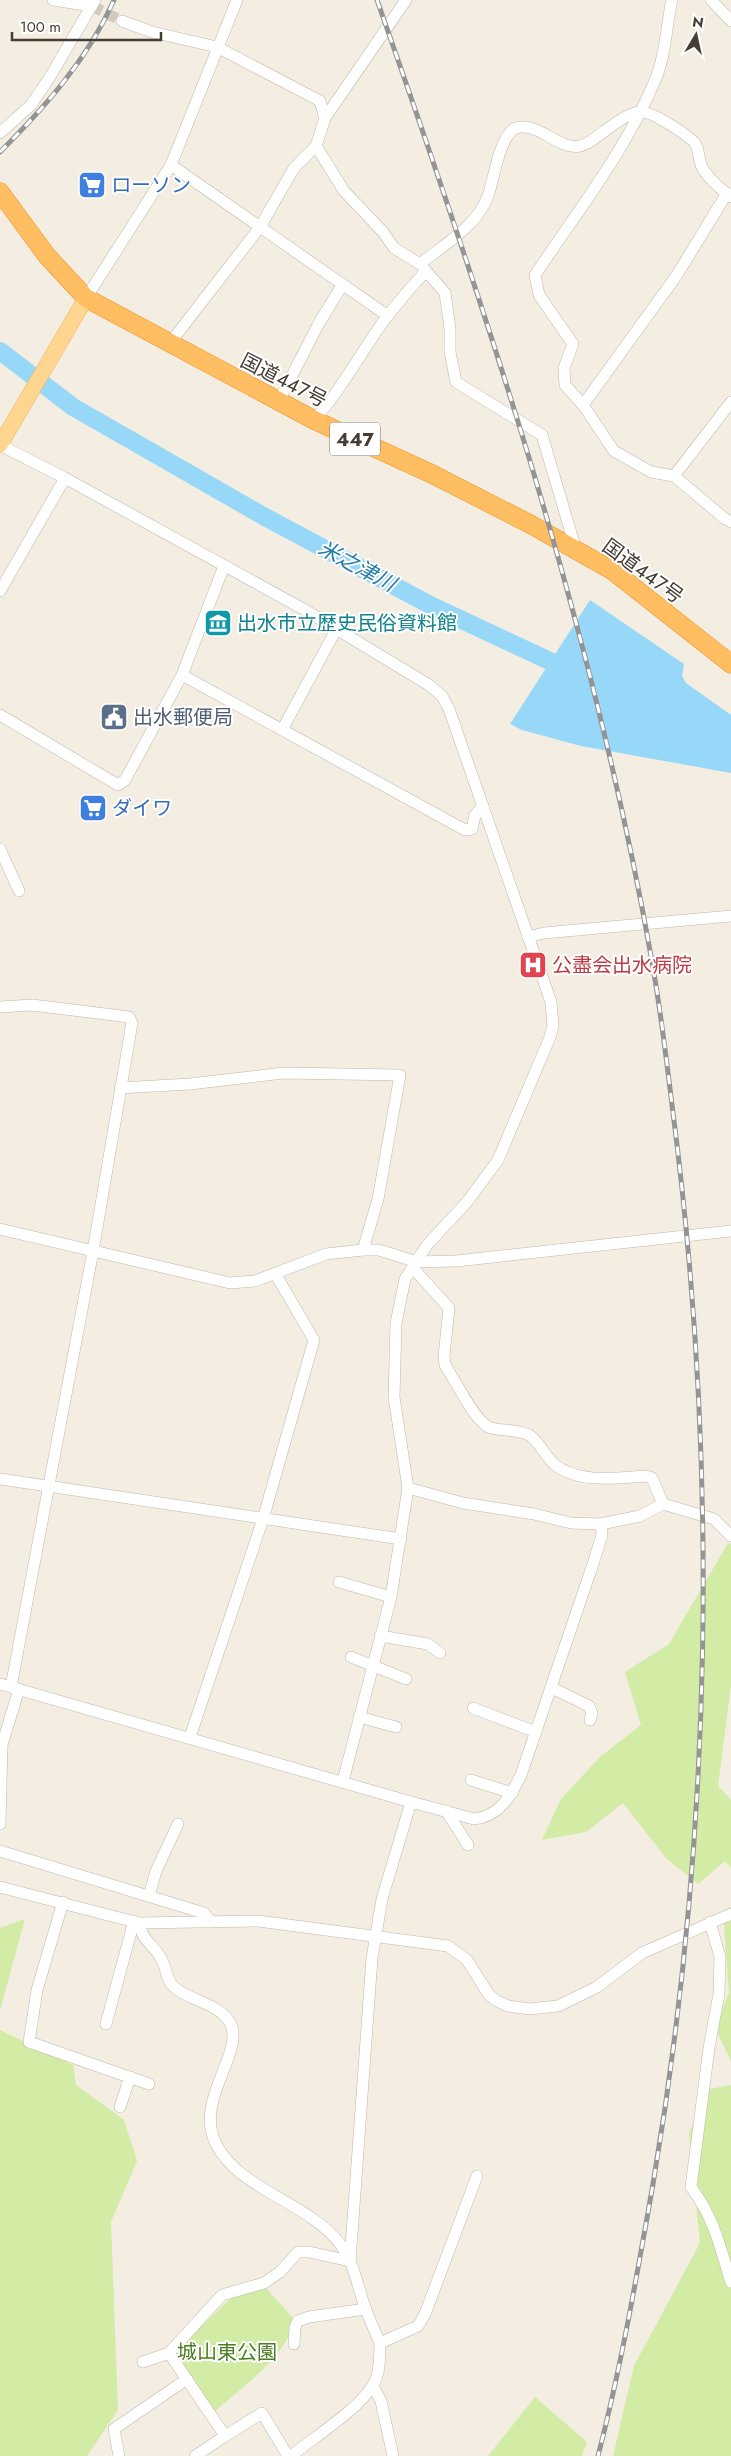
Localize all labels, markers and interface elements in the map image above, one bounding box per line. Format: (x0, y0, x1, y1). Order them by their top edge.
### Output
scale bar (12, 10, 161, 42)
north arrow (671, 10, 721, 60)
text: N (691, 11, 705, 33)
text: 100 m (20, 16, 61, 38)
supermarket icon: ローソン (77, 170, 107, 200)
place label: ローソン (111, 171, 191, 200)
street label: 国道447号 (235, 346, 332, 415)
road number: 447 (330, 422, 380, 456)
street label: 国道447号 (596, 532, 689, 611)
water label: 米之津川 (313, 533, 403, 600)
museum icon: 出水市立歴史民俗資料館 (203, 608, 233, 638)
place label: 出水市立歴史民俗資料館 (237, 609, 457, 638)
public building icon: 出水郵便局 (99, 702, 129, 732)
place label: 出水郵便局 (133, 703, 233, 732)
supermarket icon: ダイワ (78, 793, 108, 823)
place label: ダイワ (112, 794, 172, 823)
hospital icon: 公盡会出水病院 (518, 950, 548, 980)
place label: 公盡会出水病院 (552, 951, 692, 980)
park label: 城山東公園 (177, 2338, 277, 2367)

